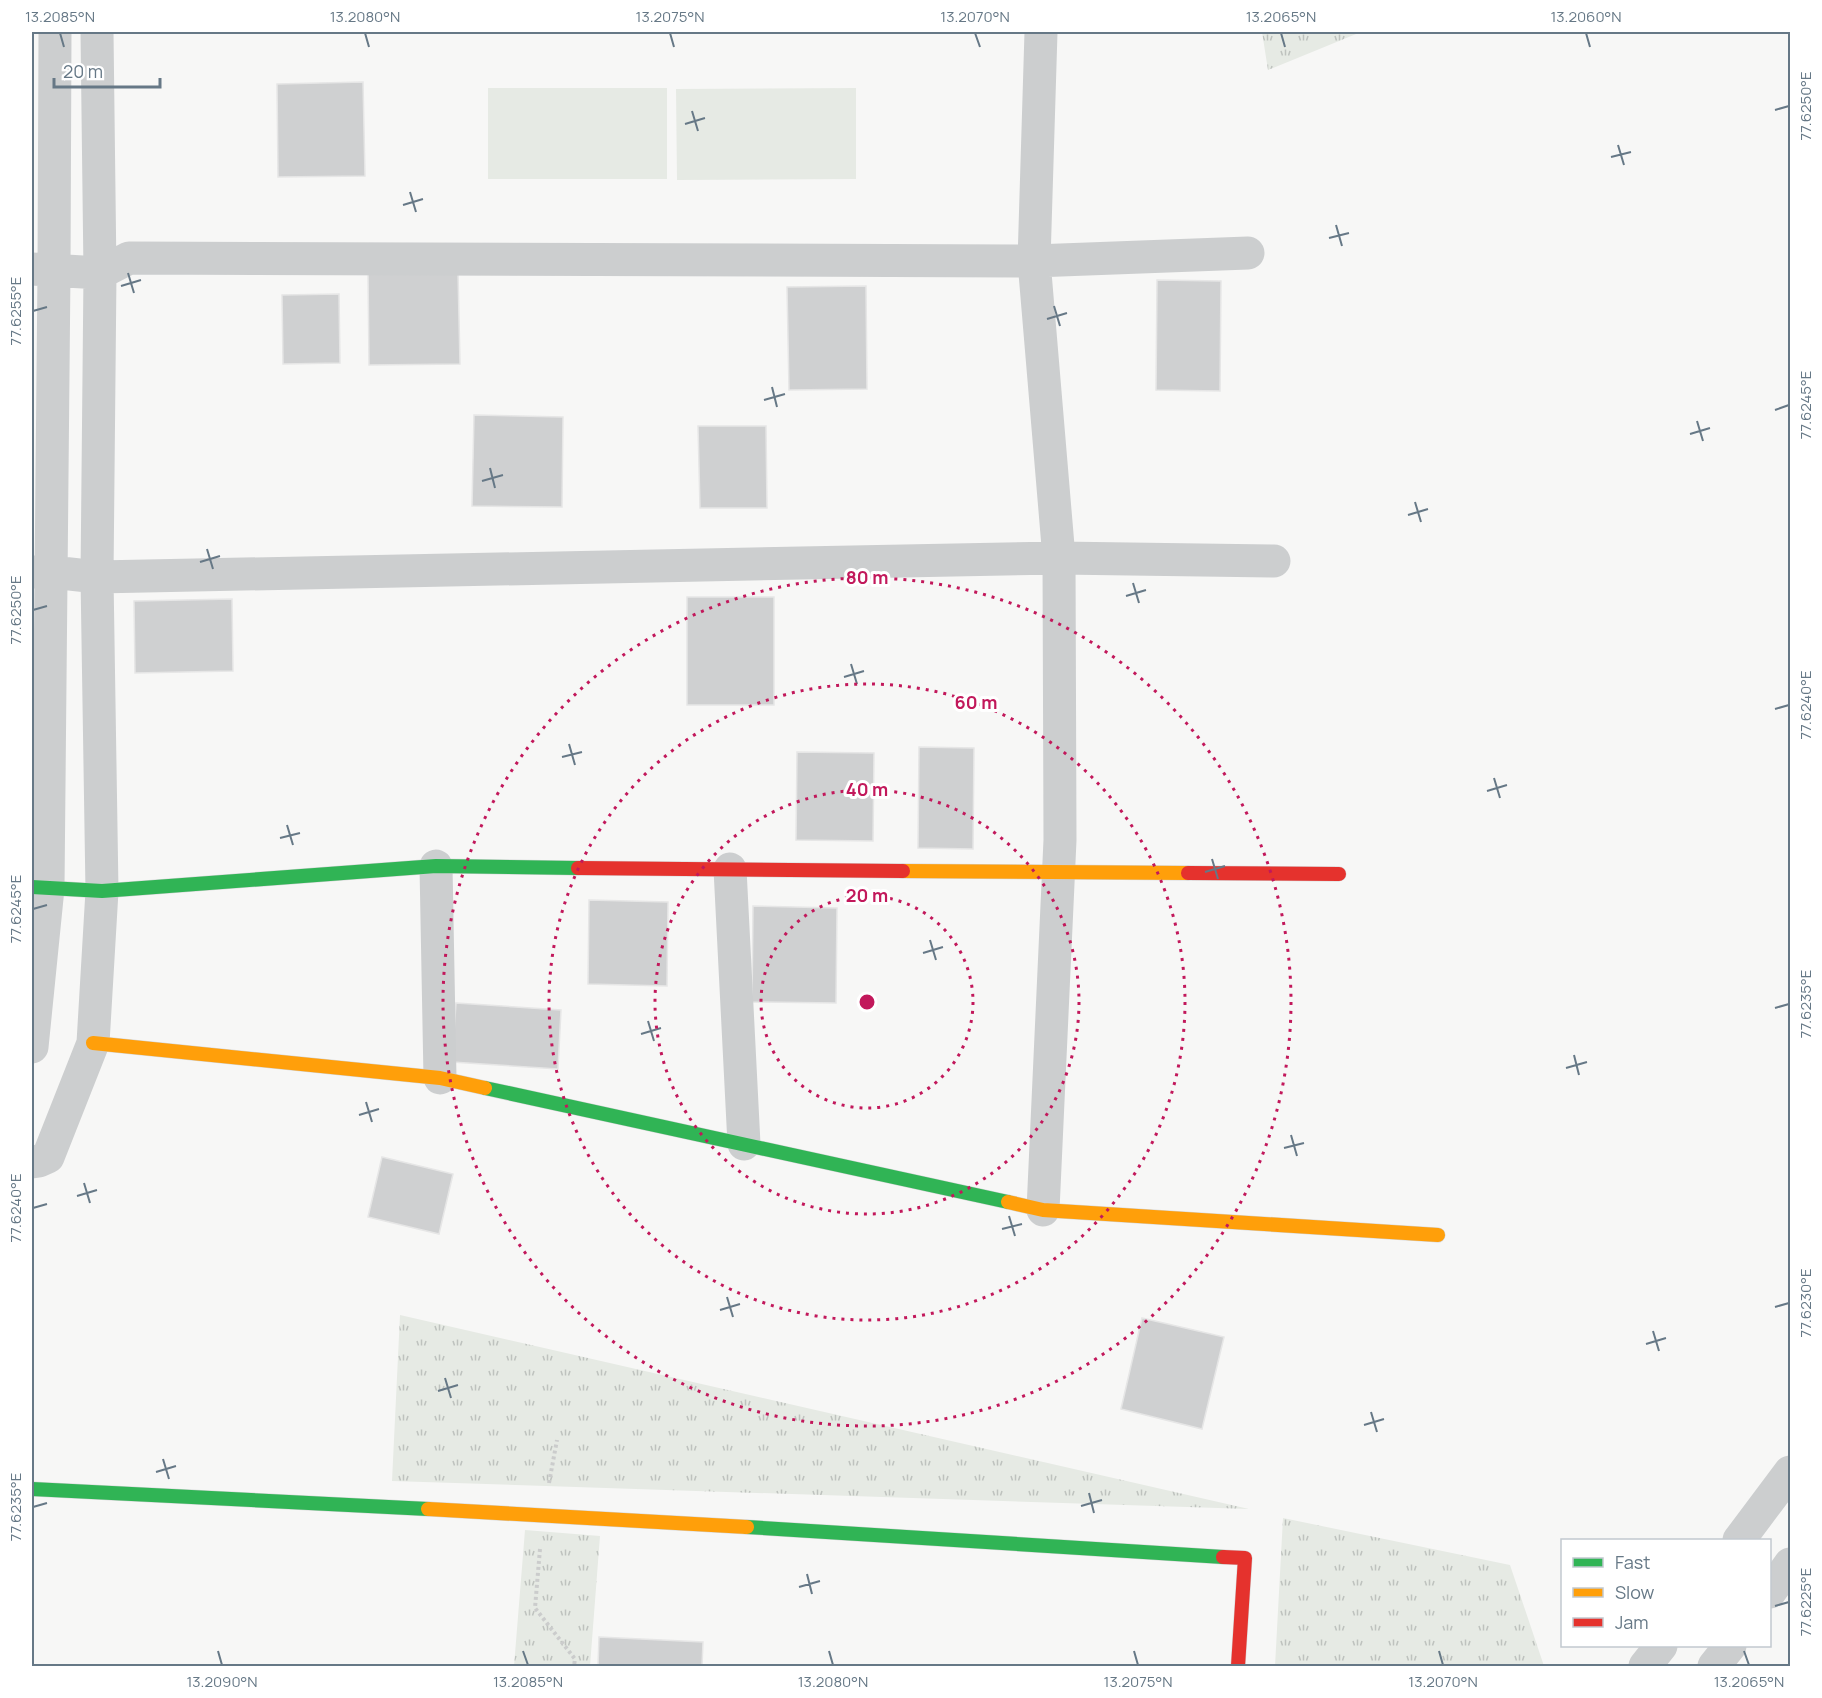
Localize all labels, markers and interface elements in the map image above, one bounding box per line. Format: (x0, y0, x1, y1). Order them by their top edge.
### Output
text: 13.2085°N (25, 6, 95, 27)
text: 13.2080°N (330, 6, 400, 27)
text: 13.2075°N (636, 6, 704, 27)
text: 13.2070°N (940, 6, 1010, 27)
text: 13.2065°N (1246, 6, 1316, 27)
text: 13.2060°N (1550, 6, 1622, 27)
scale bar (54, 51, 160, 89)
text: 20 m (63, 59, 103, 83)
text: 77.6250°E (1795, 71, 1816, 141)
text: 77.6255°E (5, 277, 26, 345)
text: 77.6245°E (1795, 371, 1816, 439)
text: 80 m (846, 565, 888, 589)
text: 77.6250°E (5, 575, 26, 645)
text: 77.6240°E (1795, 670, 1816, 740)
text: 60 m (955, 690, 997, 714)
text: 40 m (846, 777, 888, 801)
text: 77.6245°E (5, 875, 26, 943)
text: 20 m (846, 883, 888, 907)
text: 77.6235°E (1795, 970, 1816, 1038)
centre of rings (857, 992, 877, 1012)
text: 77.6240°E (5, 1173, 26, 1243)
text: 77.6230°E (1795, 1269, 1816, 1337)
text: 77.6235°E (5, 1473, 26, 1541)
legend (1561, 1539, 1771, 1647)
text: Fast (1615, 1550, 1650, 1574)
text: 77.6225°E (1795, 1568, 1816, 1636)
text: Slow (1615, 1580, 1655, 1604)
text: Jam (1615, 1610, 1649, 1634)
text: 13.2090°N (186, 1671, 258, 1692)
text: 13.2085°N (493, 1671, 563, 1692)
text: 13.2080°N (798, 1671, 868, 1692)
text: 13.2075°N (1104, 1671, 1172, 1692)
text: 13.2070°N (1408, 1671, 1478, 1692)
text: 13.2065°N (1714, 1671, 1784, 1692)

